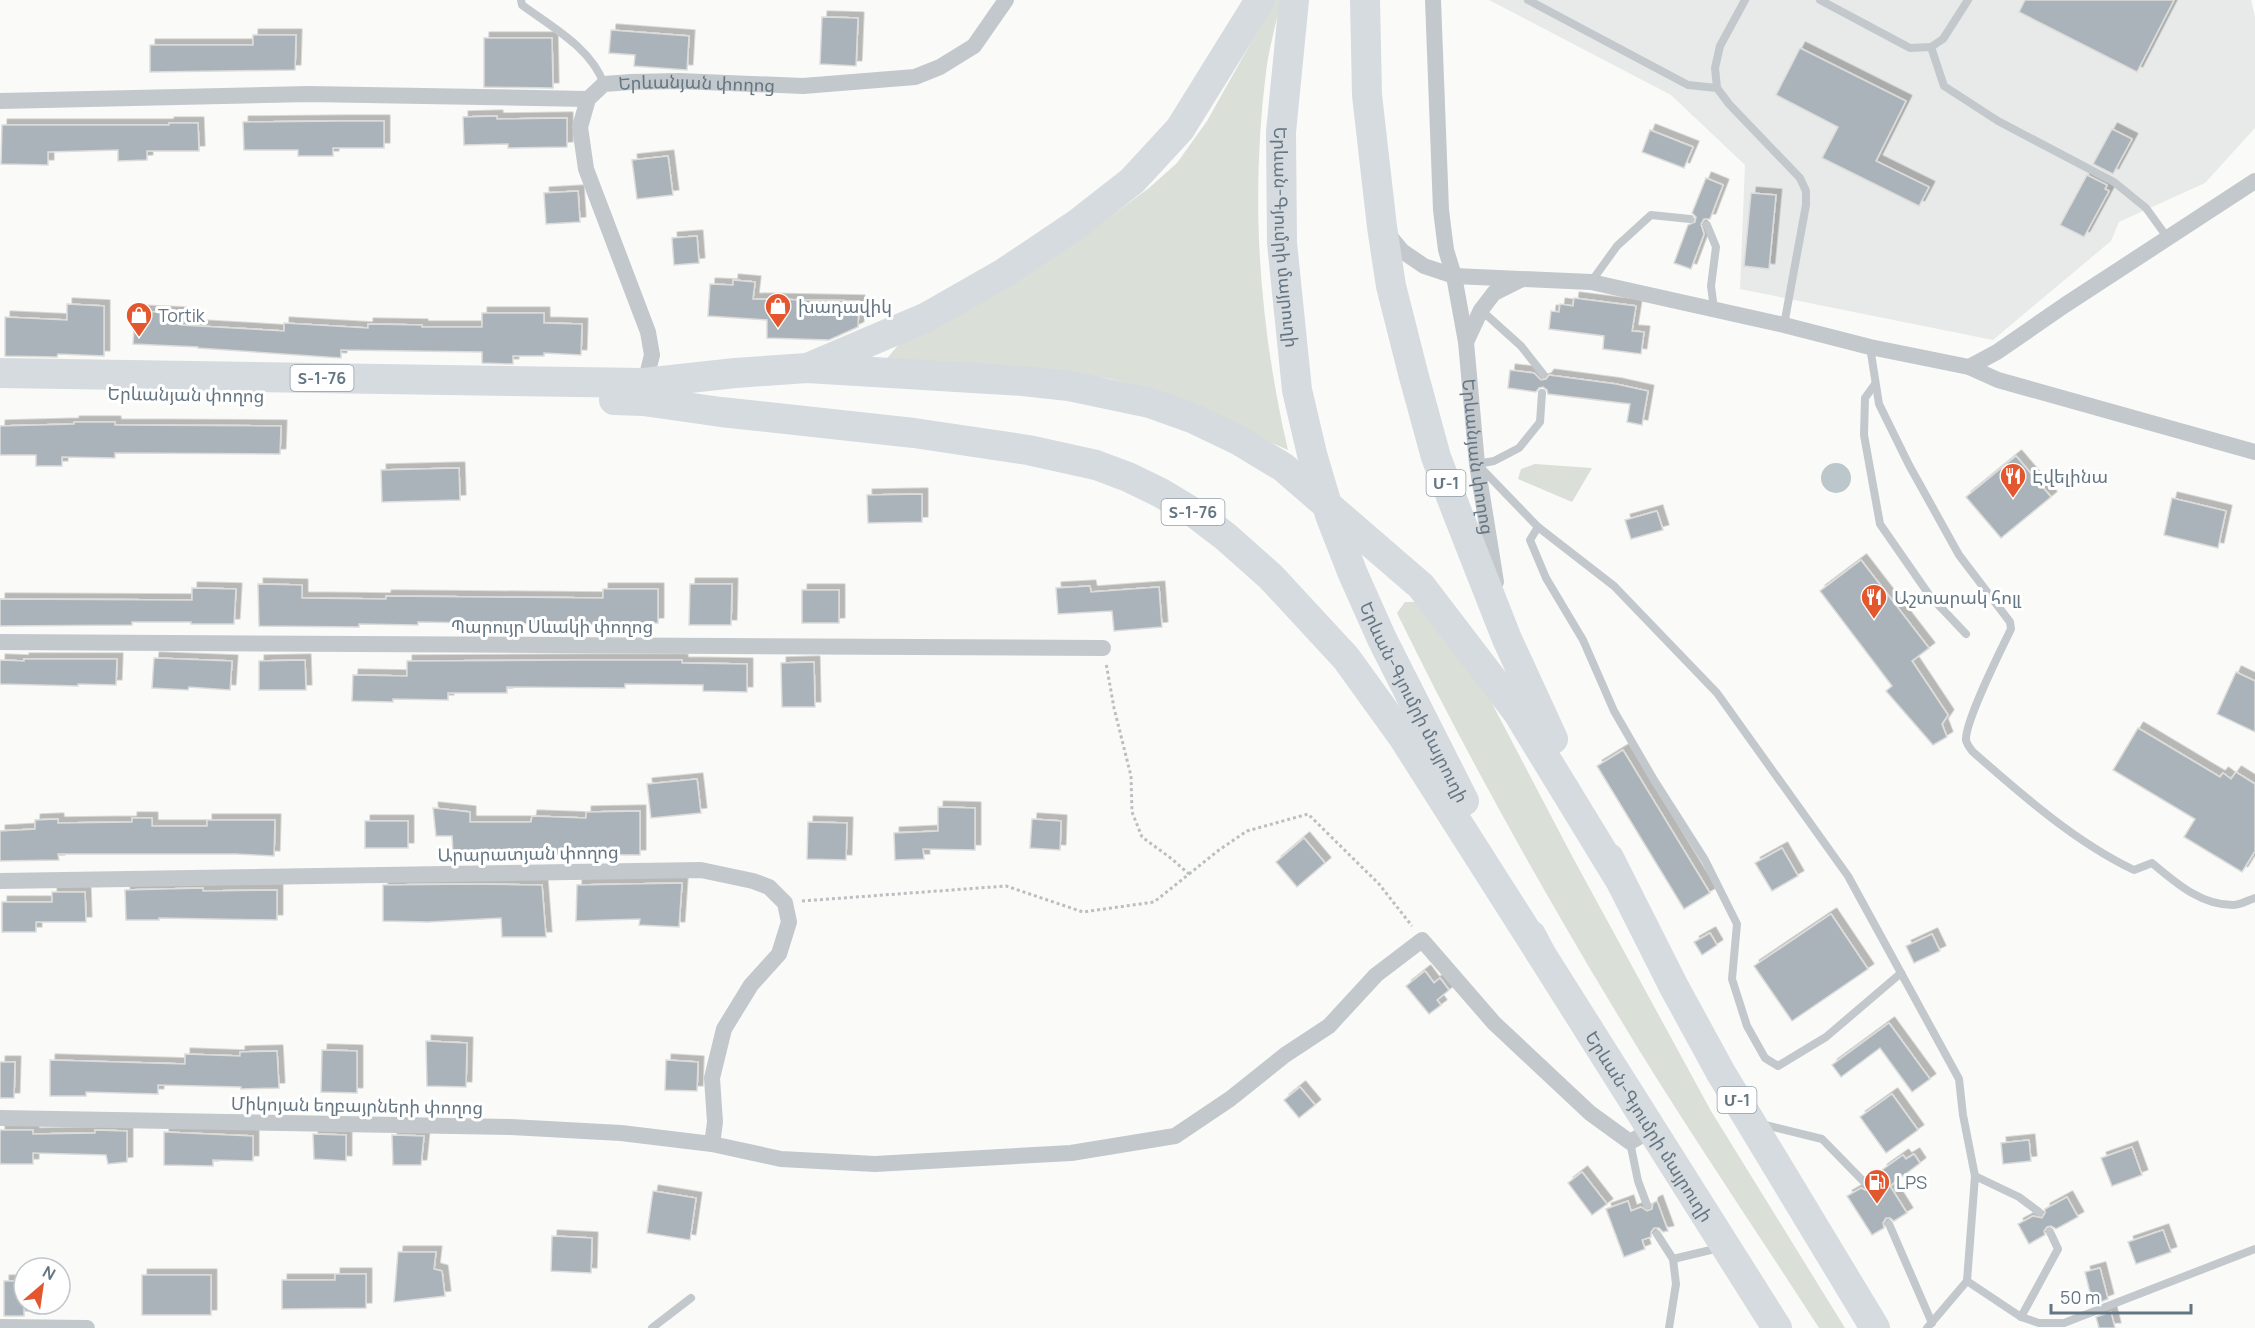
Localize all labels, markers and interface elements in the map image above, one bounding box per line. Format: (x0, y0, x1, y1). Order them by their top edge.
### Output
street label: Երևանյան փողոց (617, 69, 776, 97)
street label: Երևան-Գյումրի մայրուղի (1269, 127, 1305, 349)
shop icon: խադավիկ (763, 291, 793, 329)
place label: խադավիկ (798, 294, 892, 318)
shop icon: Tortik (124, 300, 154, 338)
place label: Tortik (158, 303, 206, 327)
road number: Տ-1-76 (290, 365, 354, 391)
street label: Երևանյան փողոց (1457, 377, 1500, 536)
street label: Երևանյան փողոց (107, 381, 265, 407)
restaurant icon: Էվելինա (1998, 461, 2028, 499)
place label: Էվելինա (2032, 464, 2108, 488)
road number: Մ-1 (1426, 470, 1466, 496)
road number: Տ-1-76 (1162, 499, 1224, 525)
restaurant icon: Աշտարակ հոլլ (1859, 582, 1889, 620)
place label: Աշտարակ հոլլ (1894, 585, 2022, 609)
street label: Երևան-Գյումրի մայրուղի (1355, 598, 1475, 806)
street label: Պարույր Սևակի փողոց (451, 614, 653, 638)
street label: Արարատյան փողոց (437, 839, 619, 867)
street label: Երևան-Գյումրի մայրուղի (1580, 1026, 1719, 1226)
road number: Մ-1 (1718, 1087, 1756, 1113)
street label: Միկոյան եղբայրների փողոց (231, 1091, 483, 1119)
fuel station icon: LPS (1862, 1167, 1892, 1205)
place label: LPS (1896, 1170, 1927, 1194)
north arrow (12, 1256, 72, 1316)
text: N (39, 1260, 60, 1285)
scale bar (2051, 1277, 2190, 1315)
text: 50 m (2060, 1285, 2100, 1309)

